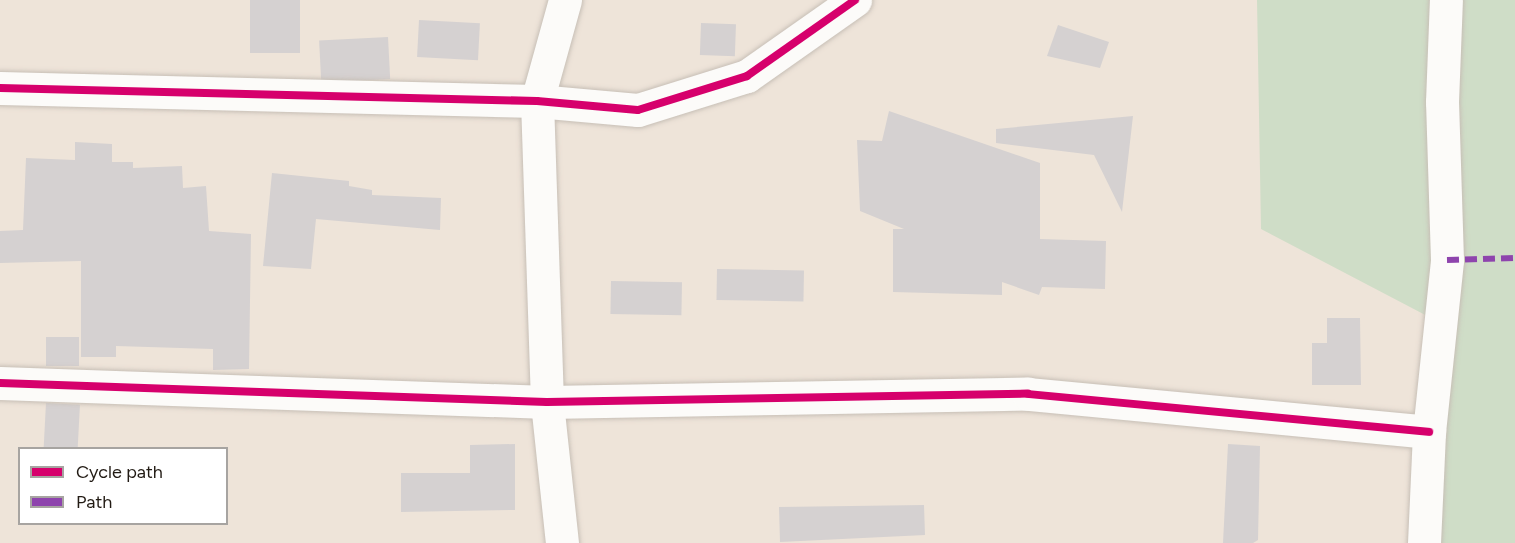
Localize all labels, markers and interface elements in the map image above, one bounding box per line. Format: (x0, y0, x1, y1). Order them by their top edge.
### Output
legend (18, 447, 228, 525)
text: Cycle path (76, 461, 163, 483)
text: Path (76, 491, 112, 513)

